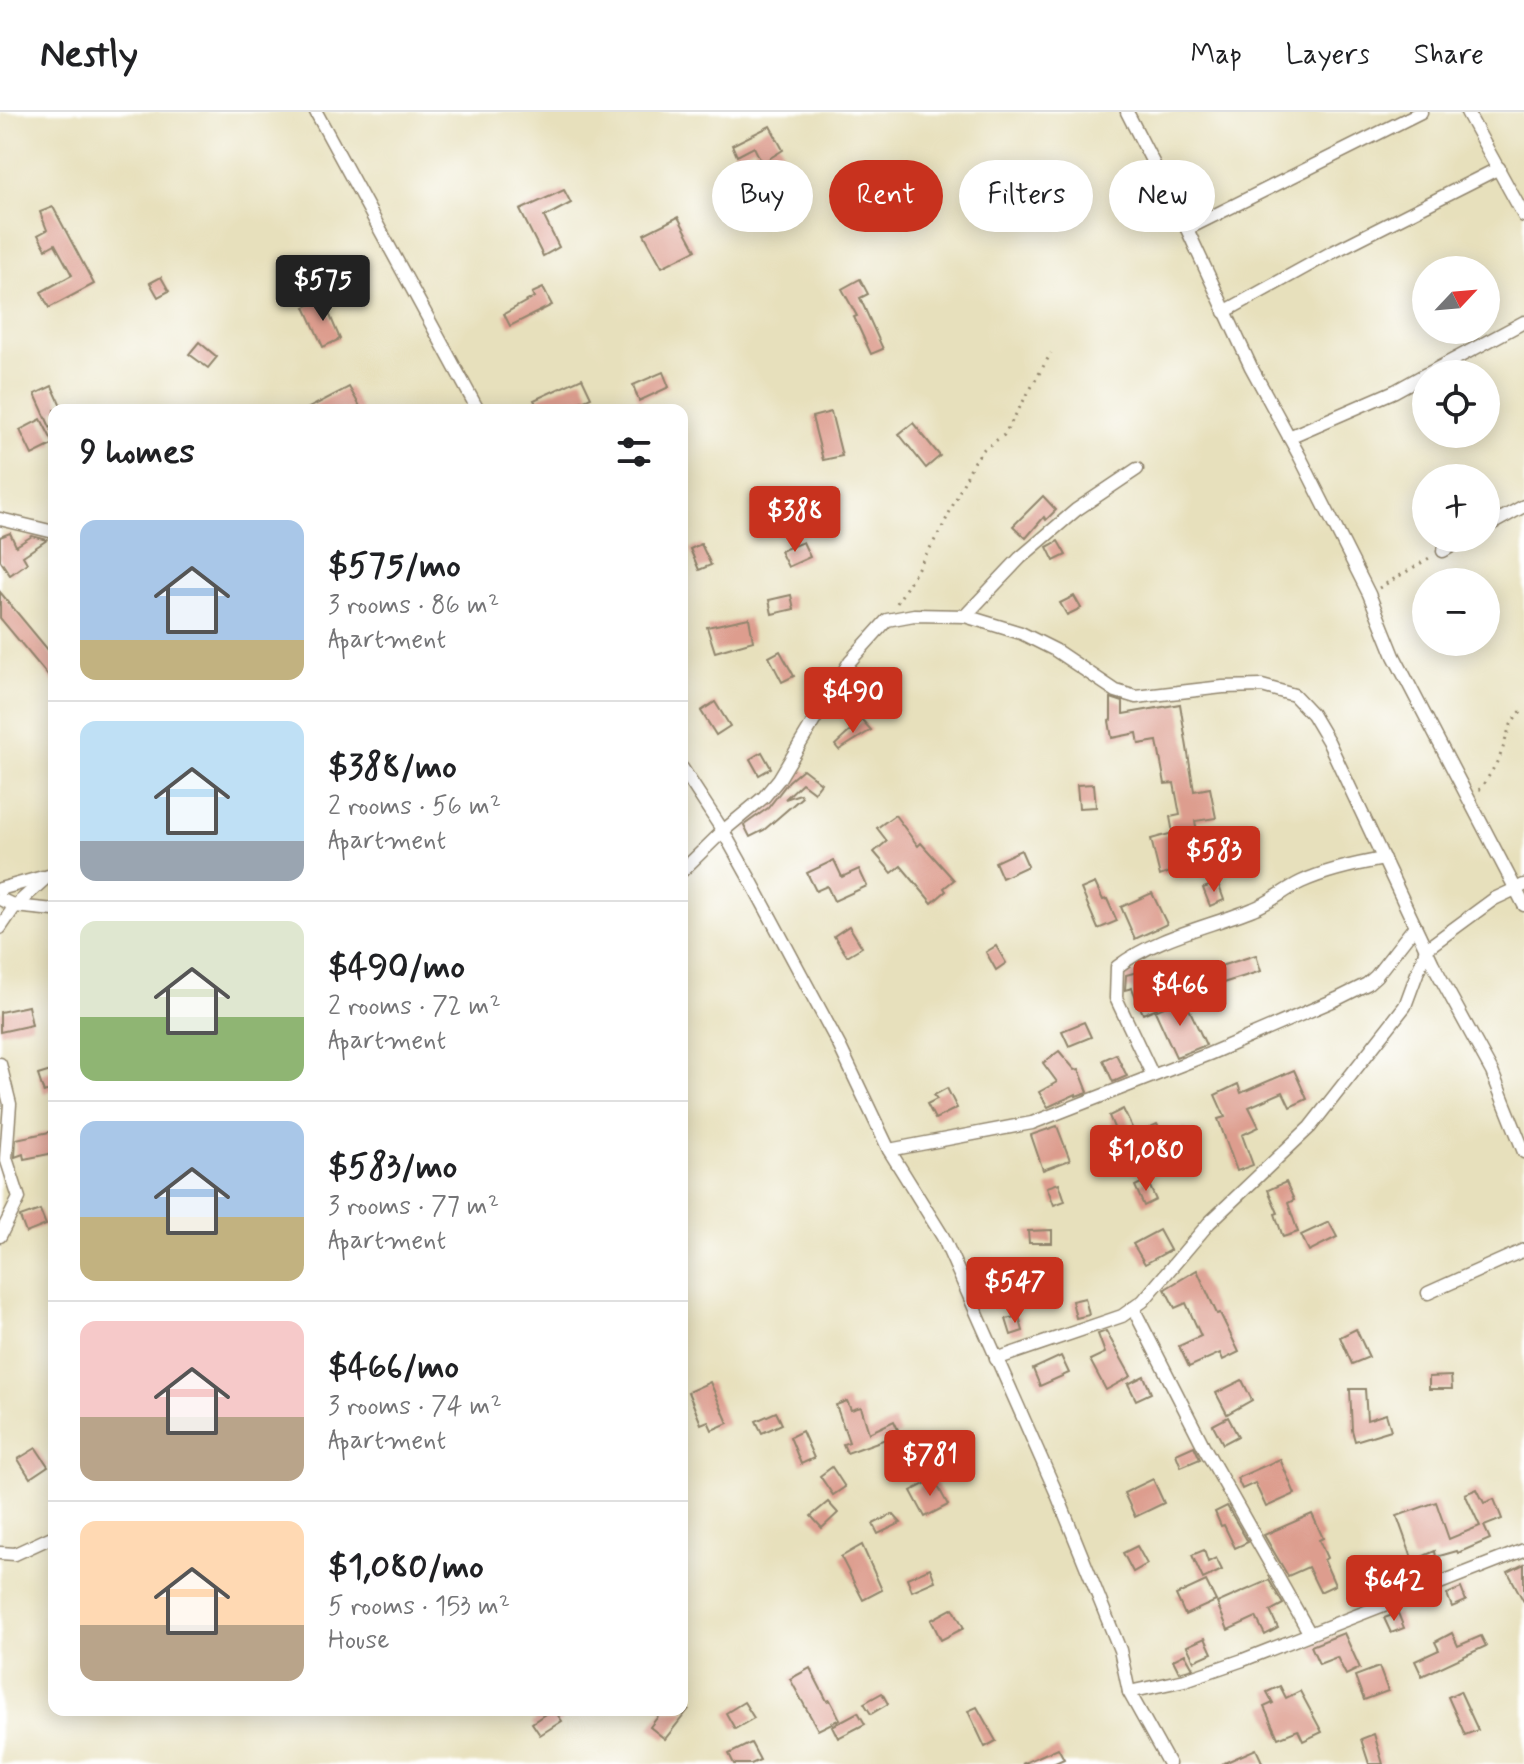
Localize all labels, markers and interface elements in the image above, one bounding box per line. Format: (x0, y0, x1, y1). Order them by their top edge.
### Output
text: Nestly (40, 31, 138, 80)
text: Map (1191, 37, 1242, 74)
text: Layers (1286, 37, 1370, 74)
text: Share (1414, 37, 1484, 74)
chip: Buy (712, 160, 813, 232)
chip: Rent (829, 160, 943, 232)
chip: Filters (959, 160, 1093, 232)
chip: New (1109, 160, 1215, 232)
pin: $575 (276, 255, 370, 323)
north arrow (1412, 256, 1500, 344)
map controls (1412, 256, 1500, 656)
text: $575 (294, 264, 352, 298)
button: locate (1412, 360, 1500, 448)
text: 9 homes (80, 430, 195, 475)
icon: filters (612, 430, 656, 474)
button: + (1412, 464, 1500, 552)
pin: $388 (748, 486, 842, 554)
text: $388 (767, 495, 823, 529)
text: $575/mo (328, 544, 461, 589)
icon: home (144, 552, 240, 648)
button: − (1412, 568, 1500, 656)
text: 3 rooms · 86 m² (328, 589, 499, 623)
text: Apartment (328, 623, 446, 657)
pin: $490 (806, 667, 900, 735)
text: $490 (822, 676, 884, 710)
text: $388/mo (328, 745, 457, 790)
icon: home (144, 753, 240, 849)
text: 2 rooms · 56 m² (328, 790, 501, 824)
text: Apartment (328, 824, 446, 858)
pin: $583 (1167, 826, 1261, 894)
text: $583 (1186, 835, 1242, 869)
text: $490/mo (328, 945, 465, 990)
icon: home (144, 953, 240, 1049)
pin: $466 (1133, 960, 1227, 1028)
text: $466 (1151, 969, 1209, 1003)
text: 2 rooms · 72 m² (328, 990, 501, 1024)
text: Apartment (328, 1024, 446, 1058)
pin: $1,080 (1081, 1125, 1211, 1193)
text: $1,080 (1108, 1134, 1184, 1168)
text: $583/mo (328, 1145, 457, 1190)
icon: home (144, 1153, 240, 1249)
text: 3 rooms · 77 m² (328, 1190, 499, 1224)
text: Apartment (328, 1224, 446, 1258)
pin: $547 (968, 1257, 1062, 1325)
text: $547 (984, 1266, 1046, 1300)
text: $466/mo (328, 1345, 459, 1390)
icon: home (144, 1353, 240, 1449)
text: 3 rooms · 74 m² (328, 1390, 502, 1424)
text: Apartment (328, 1424, 446, 1458)
pin: $781 (883, 1430, 977, 1498)
text: $781 (902, 1439, 958, 1473)
text: $1,080/mo (328, 1545, 484, 1590)
icon: home (144, 1553, 240, 1649)
pin: $642 (1347, 1555, 1441, 1623)
text: $642 (1364, 1564, 1424, 1598)
text: 5 rooms · 153 m² (328, 1590, 510, 1624)
text: House (328, 1624, 389, 1658)

